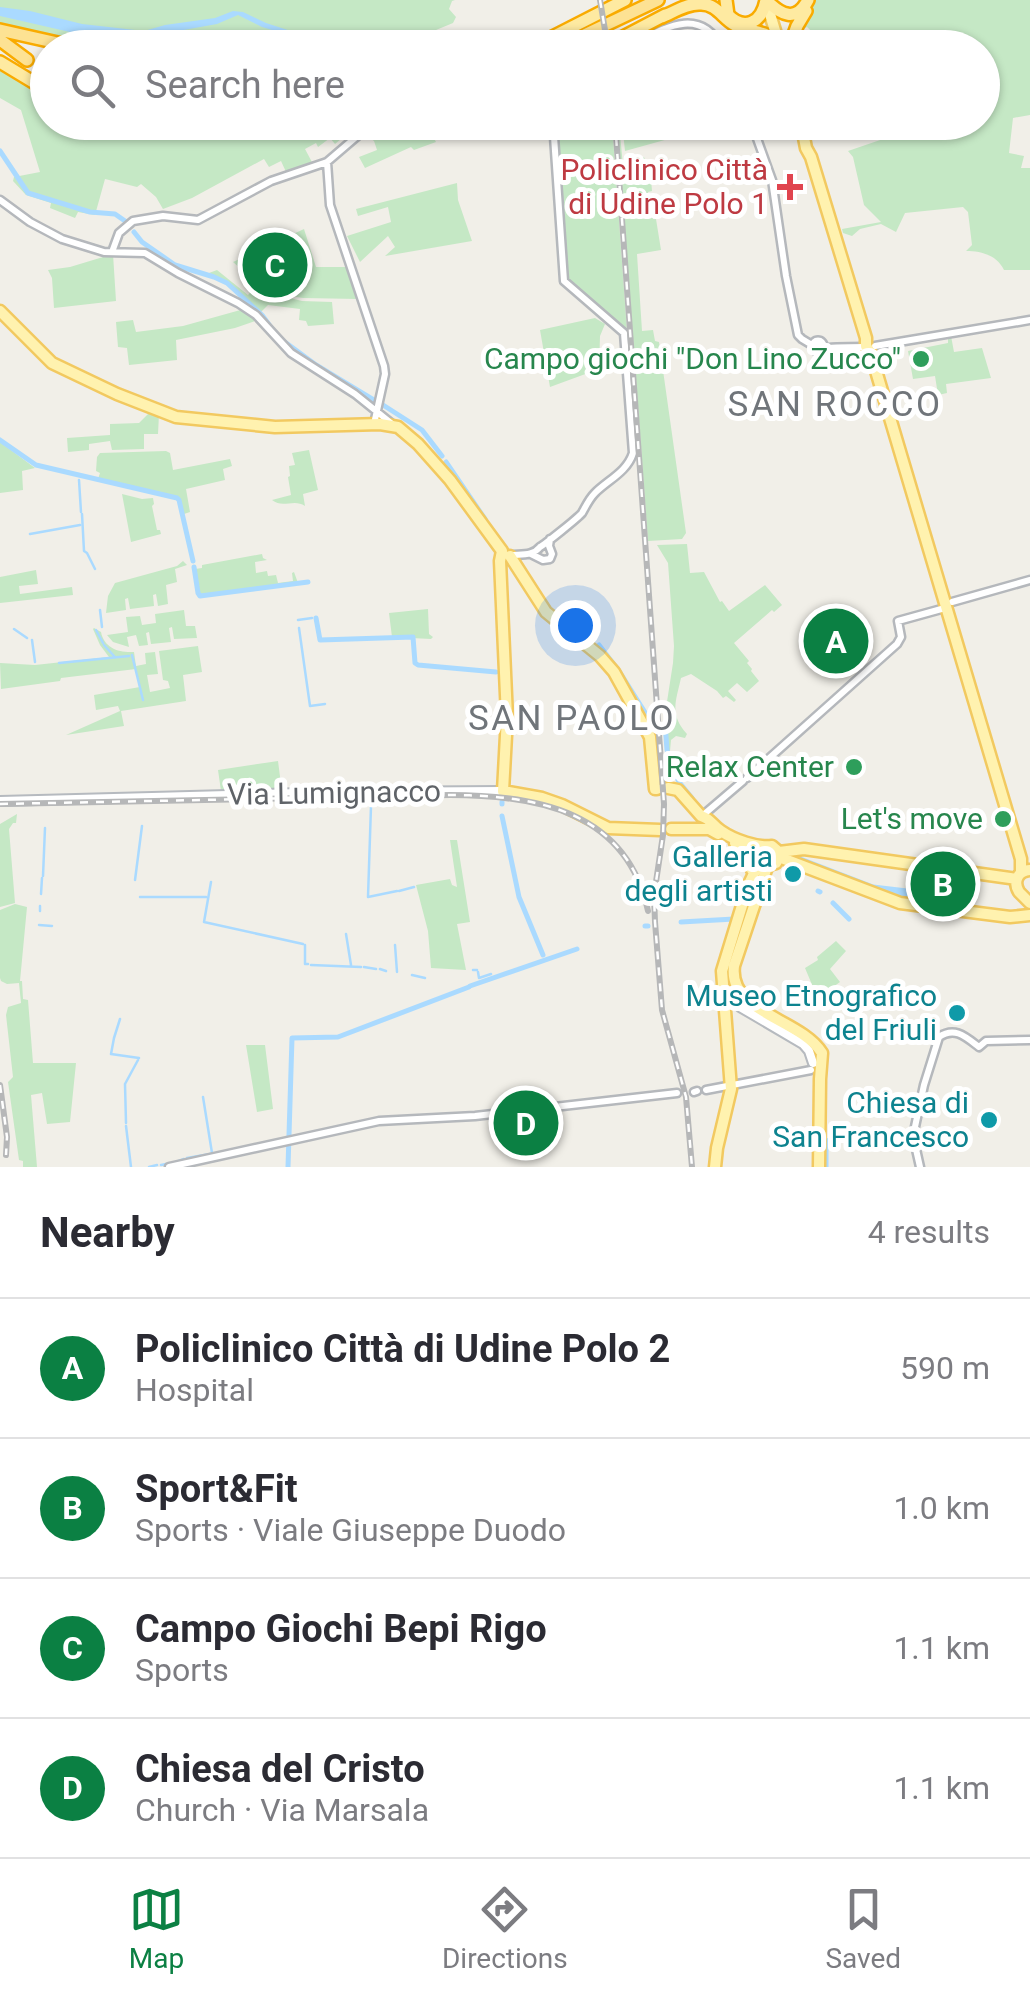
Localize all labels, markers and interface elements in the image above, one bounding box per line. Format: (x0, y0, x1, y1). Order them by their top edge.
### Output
search box (30, 30, 1000, 140)
icon: search (65, 58, 120, 113)
text: Search here (145, 63, 345, 107)
place label: Policlinico Città di Udine Polo 1 (560, 152, 768, 221)
marker: Policlinico Città di Udine Polo 1 (777, 174, 803, 200)
pin: C (242, 228, 308, 302)
place label: Campo giochi "Don Lino Zucco" (484, 341, 901, 376)
marker: Campo giochi "Don Lino Zucco" (910, 348, 932, 370)
district label: SAN ROCCO (727, 384, 943, 425)
your location (550, 600, 601, 651)
pin: A (804, 604, 868, 678)
district label: SAN PAOLO (468, 698, 676, 739)
place label: Relax Center (666, 749, 834, 784)
marker: Relax Center (843, 756, 865, 778)
street label: Via Lumignacco (227, 773, 441, 812)
place label: Let's move (841, 801, 983, 836)
marker: Let's move (992, 808, 1014, 830)
place label: Galleria degli artisti (624, 839, 773, 908)
pin: B (910, 846, 976, 922)
marker: Galleria degli artisti (782, 863, 804, 885)
place label: Museo Etnografico del Friuli (686, 978, 937, 1047)
marker: Museo Etnografico del Friuli (946, 1002, 968, 1024)
place label: Chiesa di San Francesco (772, 1085, 969, 1154)
pin: D (494, 1086, 558, 1160)
marker: Chiesa di San Francesco (978, 1109, 1000, 1131)
text: Nearby (40, 1208, 175, 1257)
text: 4 results (868, 1213, 990, 1251)
text: Policlinico Città di Udine Polo 2 (135, 1327, 670, 1371)
text: A (62, 1349, 83, 1387)
text: 590 m (900, 1349, 990, 1387)
text: Hospital (135, 1371, 254, 1409)
text: Sport&Fit (135, 1467, 298, 1511)
text: B (62, 1489, 83, 1527)
text: 1.0 km (893, 1489, 990, 1527)
text: Sports · Viale Giuseppe Duodo (135, 1511, 566, 1549)
text: Campo Giochi Bepi Rigo (135, 1607, 547, 1651)
text: C (62, 1629, 83, 1667)
text: 1.1 km (893, 1629, 990, 1667)
text: Sports (135, 1651, 229, 1689)
text: Chiesa del Cristo (135, 1747, 425, 1791)
text: D (62, 1769, 83, 1807)
text: 1.1 km (893, 1769, 990, 1807)
text: Church · Via Marsala (135, 1791, 429, 1829)
tab: Map (129, 1882, 184, 1975)
tab: Directions (442, 1882, 568, 1975)
tab: Saved (825, 1882, 901, 1975)

